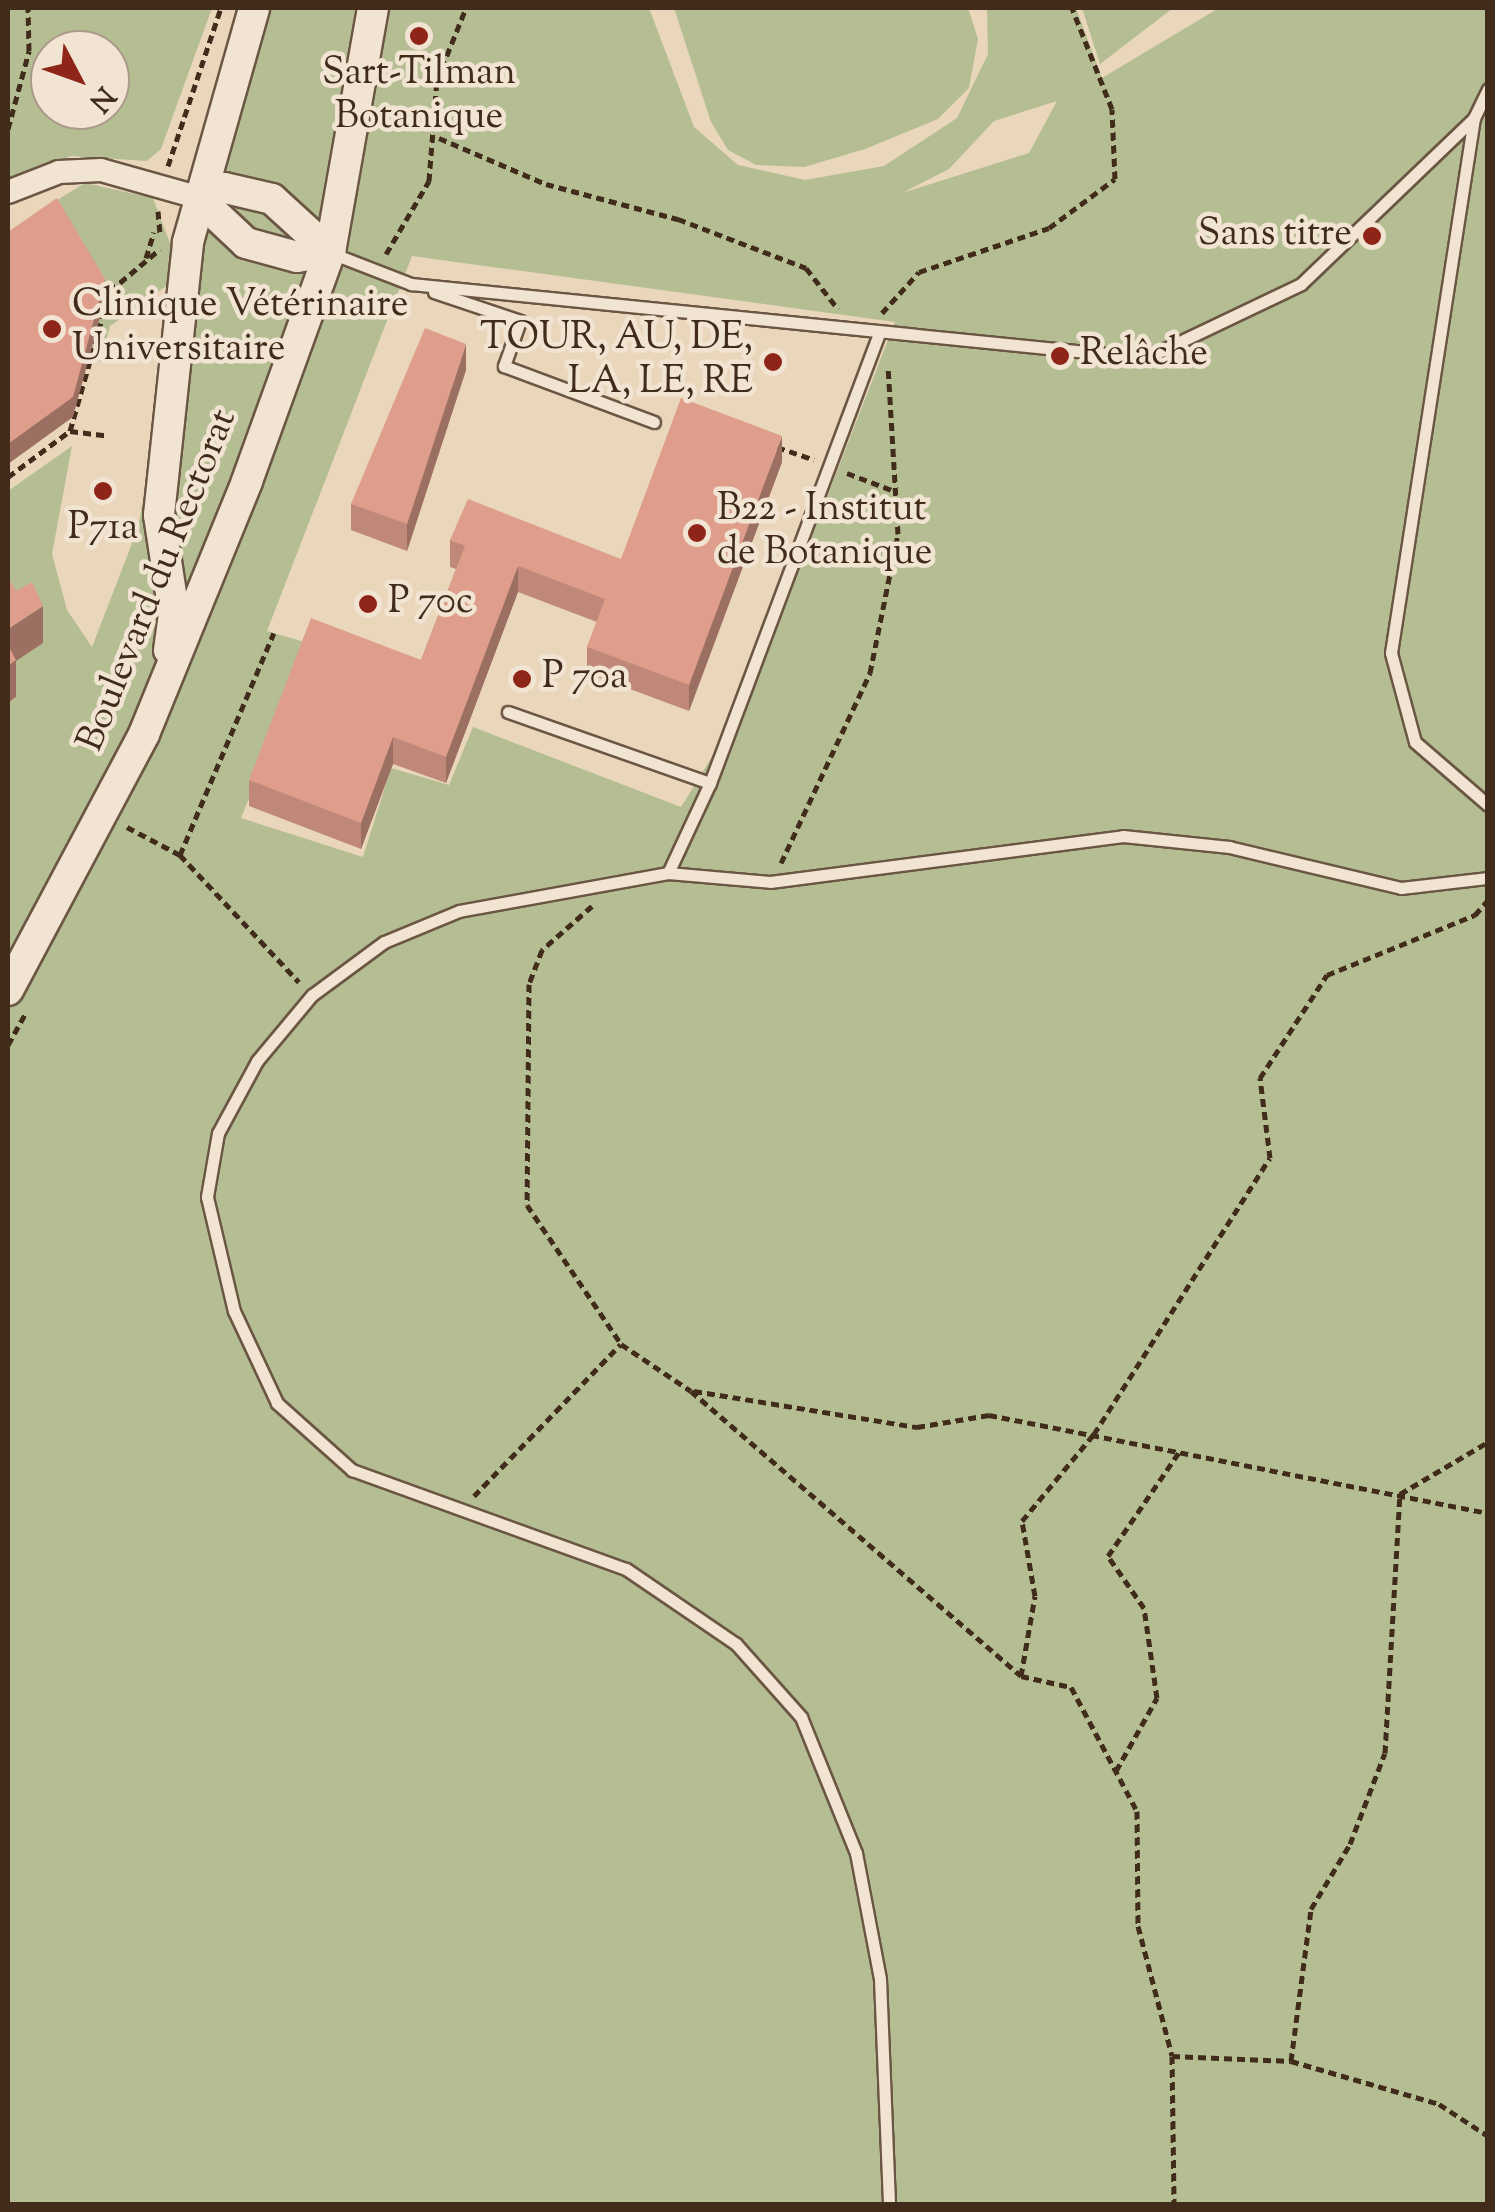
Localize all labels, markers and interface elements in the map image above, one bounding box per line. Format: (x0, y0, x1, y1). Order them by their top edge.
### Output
marker: Sart-Tilman Botanique (408, 25, 430, 47)
north arrow (30, 30, 130, 130)
place label: Sart-Tilman Botanique (322, 52, 516, 142)
text: N (79, 77, 124, 120)
place label: Sans titre (1198, 213, 1352, 259)
marker: Sans titre (1361, 225, 1383, 247)
place label: Clinique Vétérinaire Universitaire (72, 284, 408, 373)
place label: TOUR, AU, DE, LA, LE, RE (480, 317, 753, 406)
marker: Clinique Vétérinaire Universitaire (41, 318, 63, 340)
place label: Relâche (1080, 333, 1208, 379)
marker: Relâche (1049, 345, 1071, 367)
marker: TOUR, AU, DE, LA, LE, RE (762, 351, 784, 373)
street label: Boulevard du Rectorat (70, 403, 248, 759)
marker: P71a (92, 480, 114, 502)
place label: B22 - Institut de Botanique (717, 488, 932, 578)
place label: P71a (68, 507, 138, 553)
marker: B22 - Institut de Botanique (686, 522, 708, 544)
place label: P 70c (388, 581, 473, 627)
marker: P 70c (357, 593, 379, 615)
place label: P 70a (542, 656, 627, 702)
marker: P 70a (511, 668, 533, 690)

